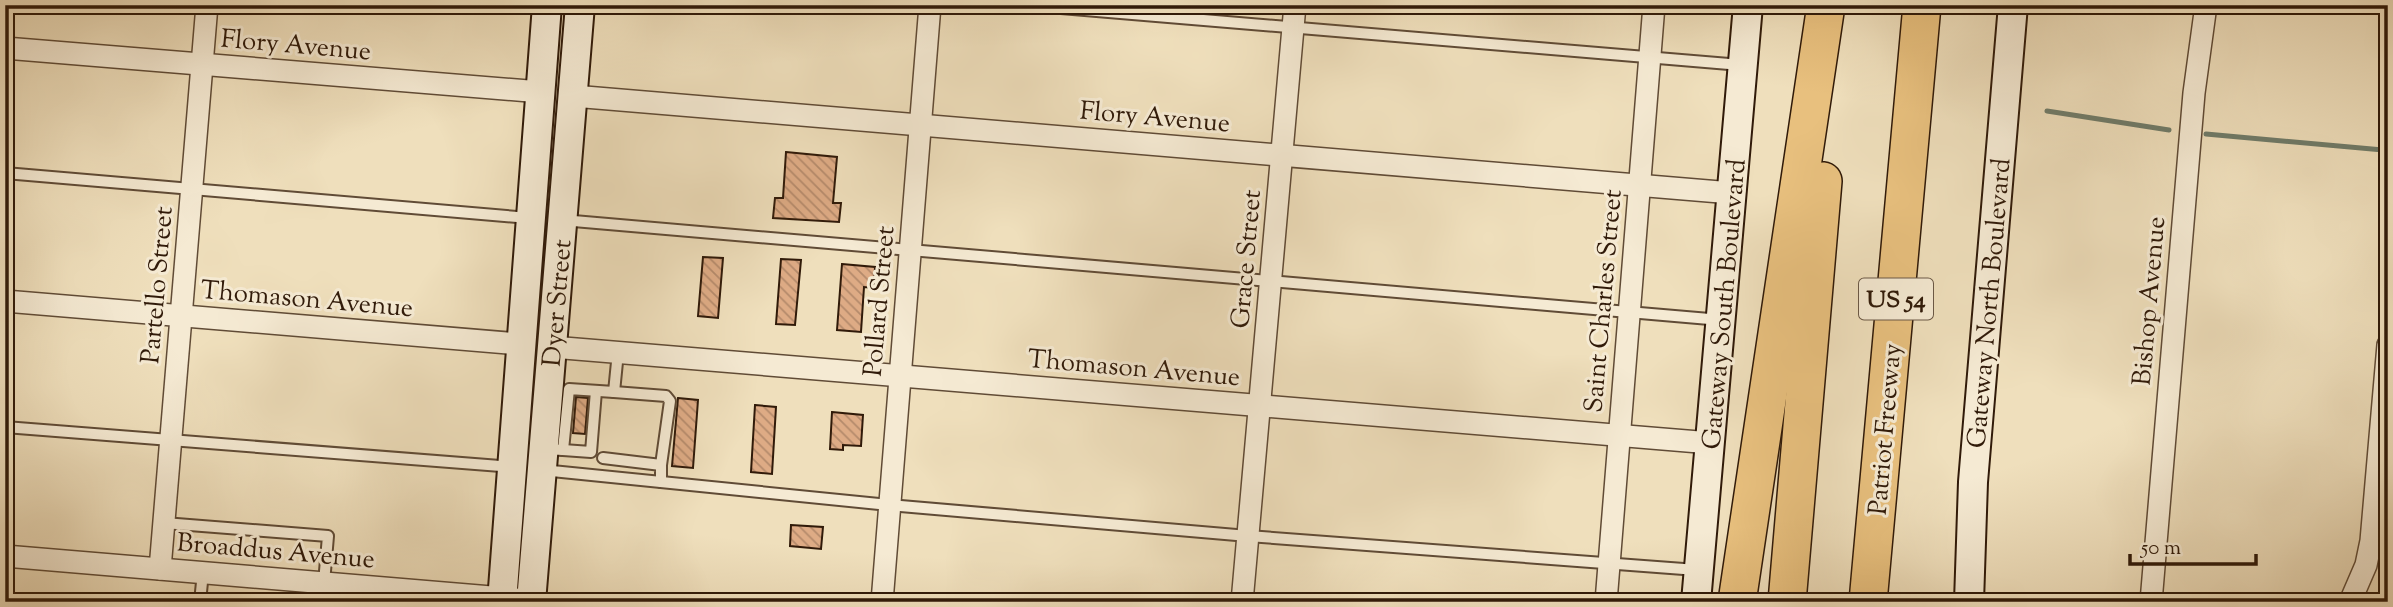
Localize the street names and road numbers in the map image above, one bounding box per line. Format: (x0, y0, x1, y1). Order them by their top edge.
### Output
street label: Flory Avenue (219, 21, 372, 71)
street label: Flory Avenue (1078, 93, 1231, 143)
street label: Gateway North Boulevard (1959, 156, 2022, 450)
street label: Gateway South Boulevard (1694, 157, 1757, 451)
street label: Grace Street (1223, 188, 1272, 330)
street label: Saint Charles Street (1576, 188, 1633, 414)
street label: Partello Street (133, 205, 184, 365)
street label: Bishop Avenue (2125, 215, 2176, 387)
street label: Pollard Street (855, 224, 906, 378)
street label: Dyer Street (535, 238, 582, 368)
street label: Thomason Avenue (199, 273, 415, 328)
road number: US 54 (1859, 278, 1933, 320)
street label: Thomason Avenue (1026, 342, 1242, 397)
street label: Patriot Freeway (1861, 342, 1912, 517)
street label: Broaddus Avenue (175, 525, 376, 580)

